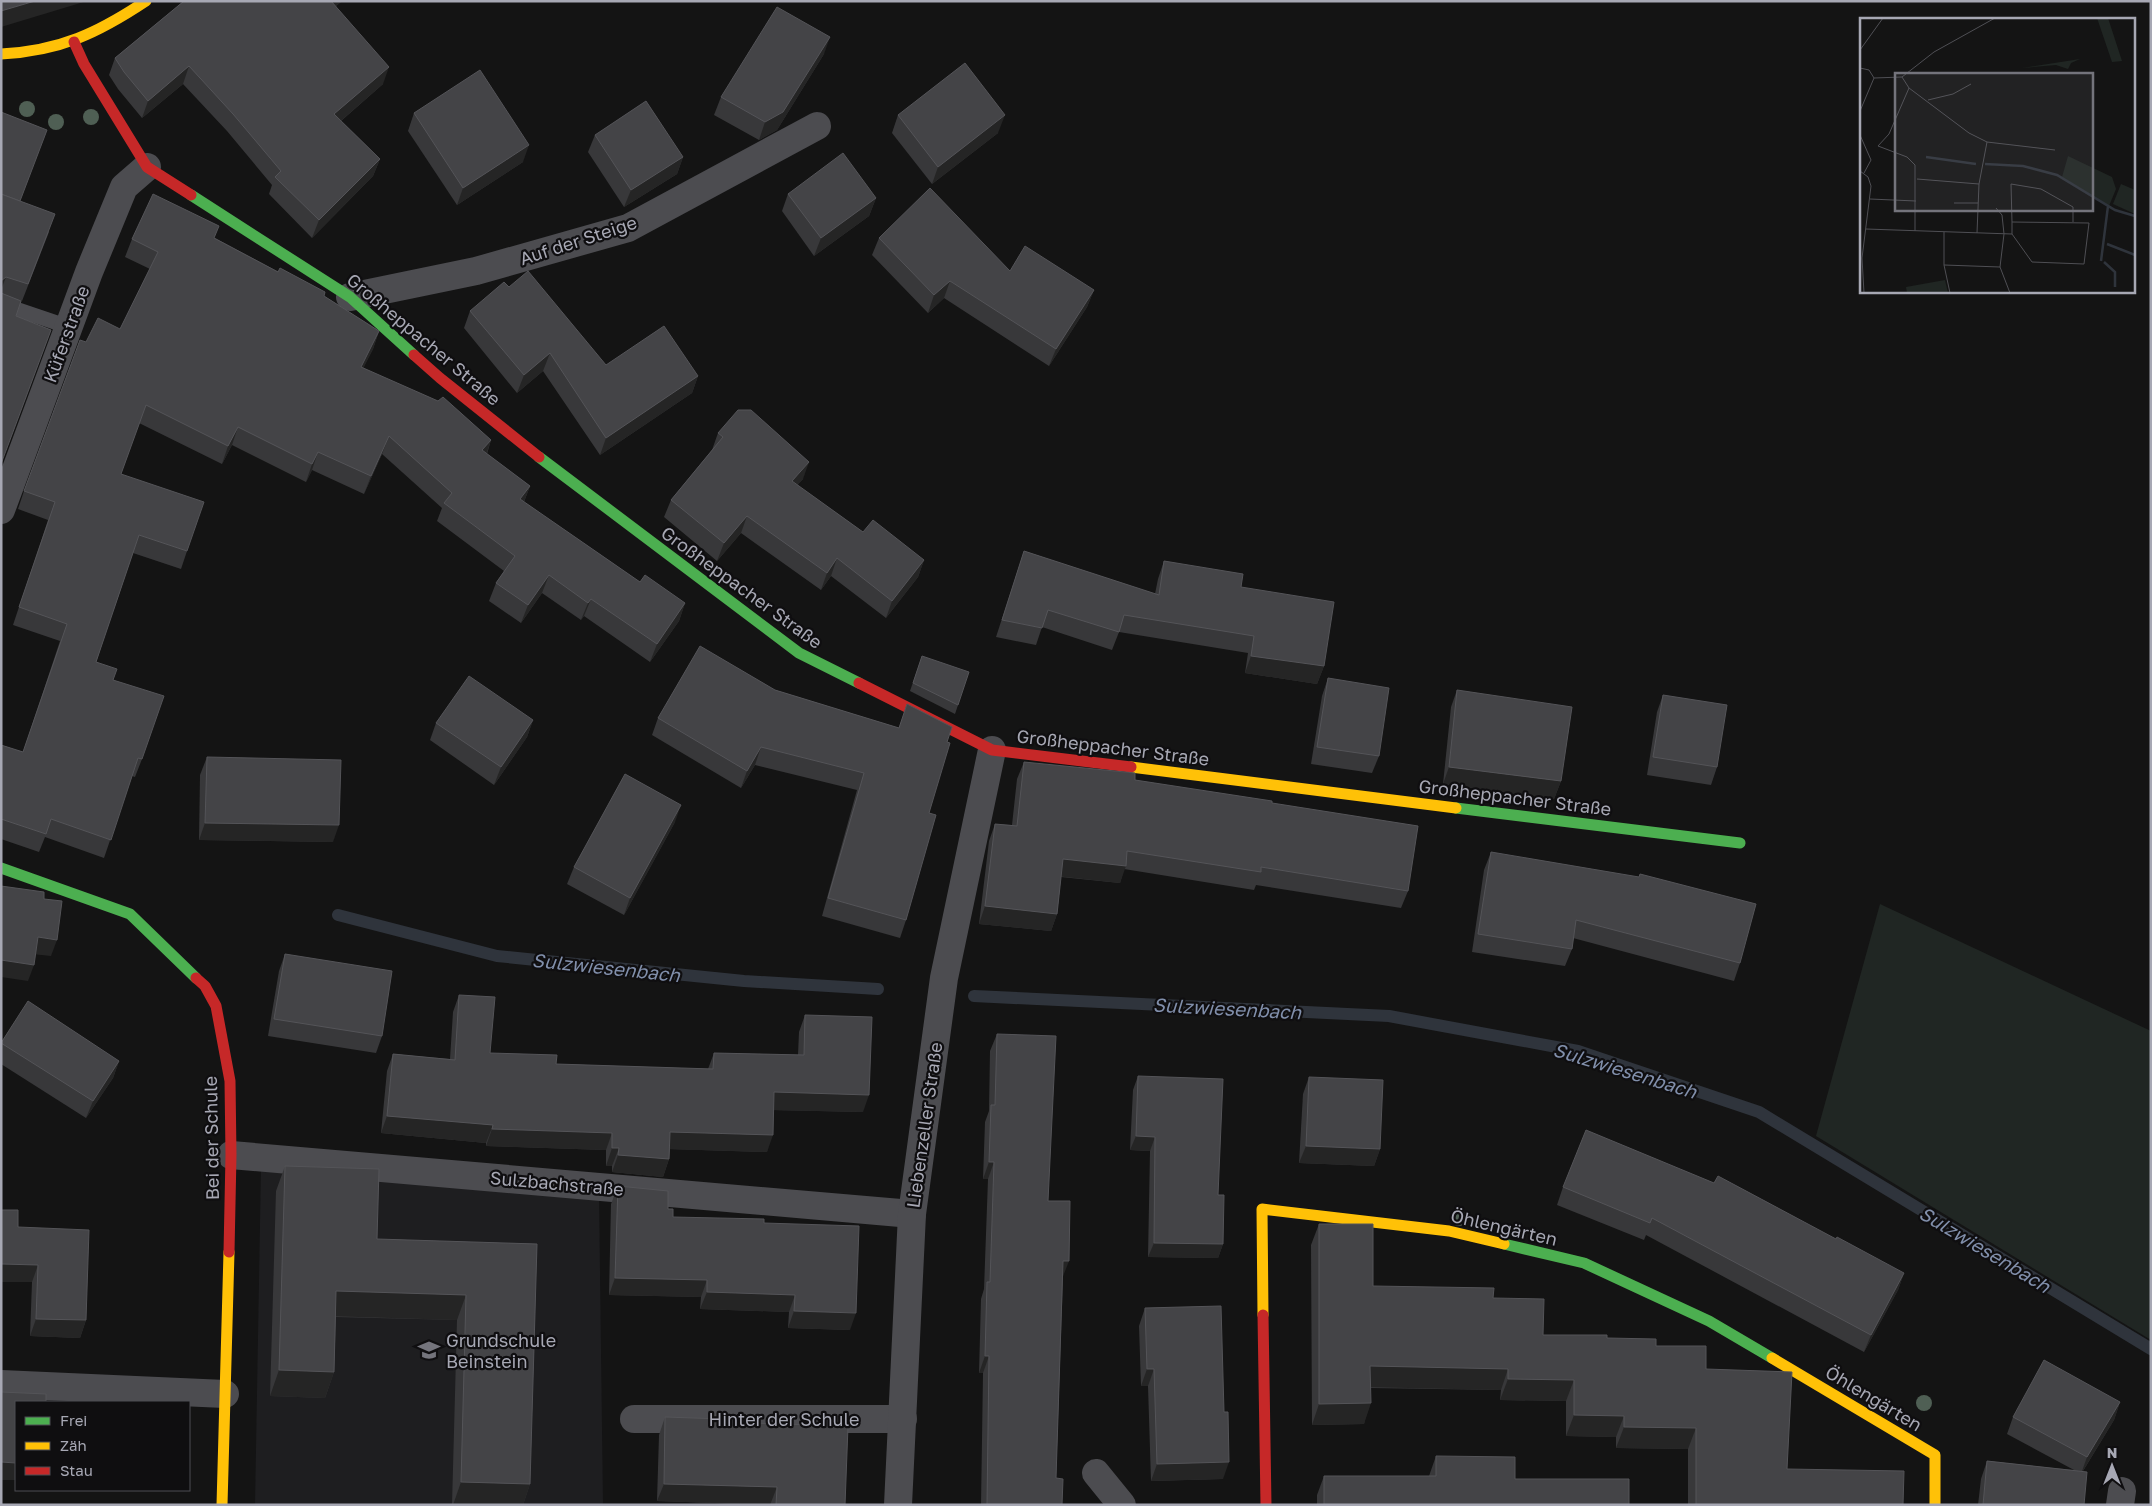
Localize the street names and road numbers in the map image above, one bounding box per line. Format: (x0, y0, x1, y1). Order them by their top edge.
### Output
street label: Auf der Steige (517, 211, 639, 269)
street label: Großheppacher Straße (343, 268, 505, 410)
street label: Küferstraße (38, 283, 94, 385)
street label: Großheppacher Straße (657, 521, 827, 653)
street label: Großheppacher Straße (1016, 724, 1210, 770)
street label: Großheppacher Straße (1418, 774, 1612, 820)
street label: Liebenzeller Straße (901, 1041, 947, 1209)
street label: Bei der Schule (199, 1076, 223, 1200)
street label: Sulzbachstraße (489, 1166, 625, 1200)
street label: Öhlengärten (1449, 1204, 1559, 1250)
street label: Öhlengärten (1822, 1361, 1926, 1435)
street label: Hinter der Schule (709, 1408, 859, 1430)

